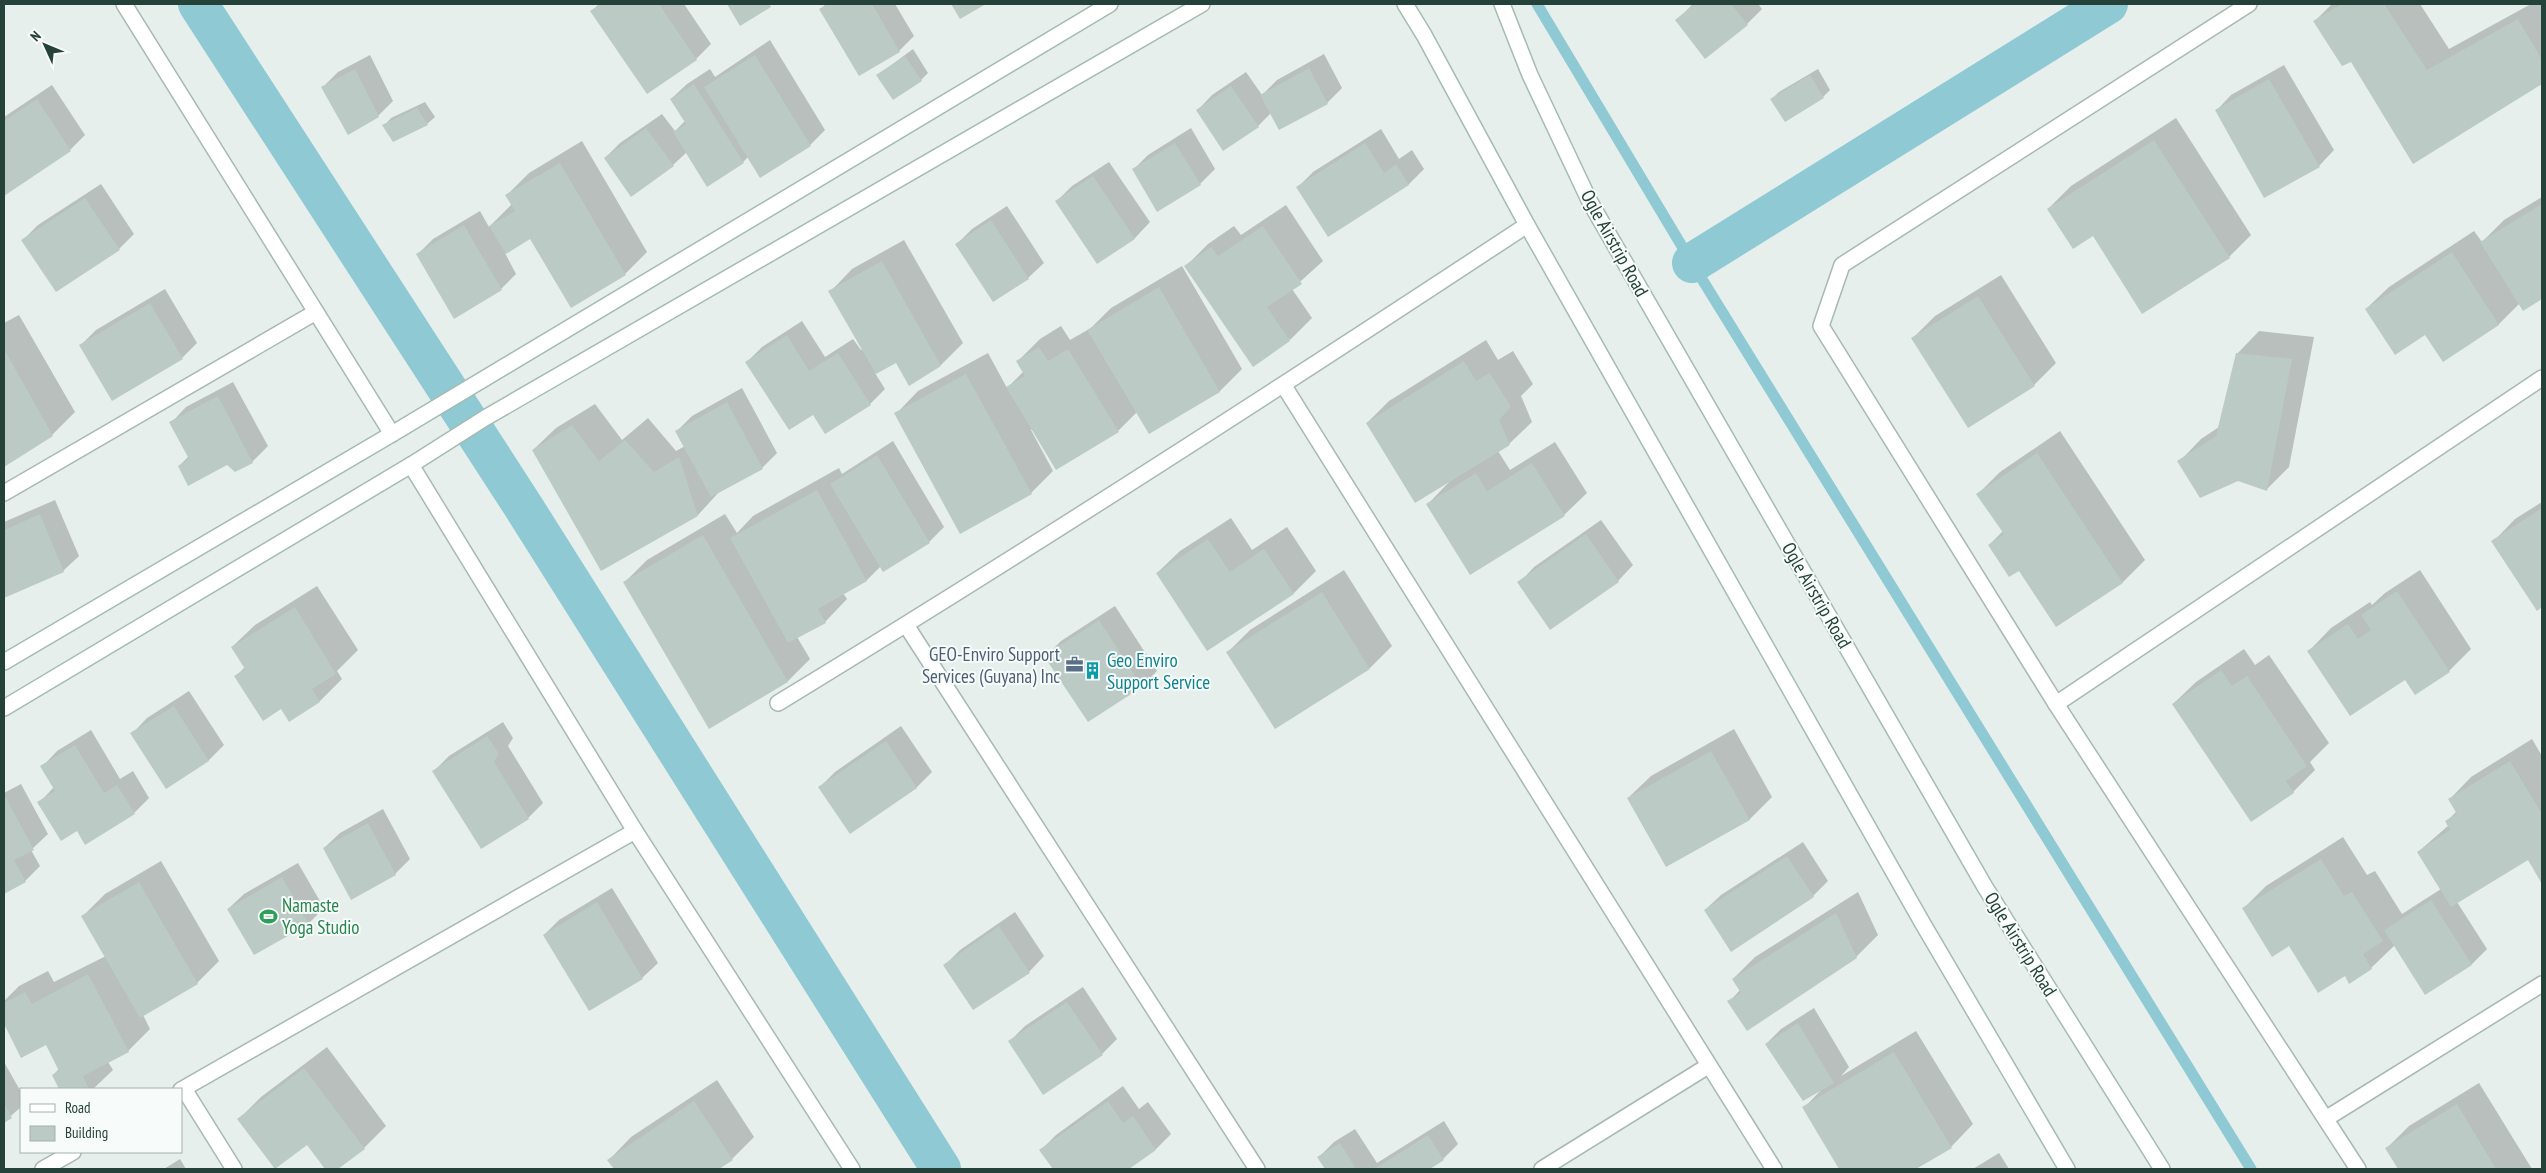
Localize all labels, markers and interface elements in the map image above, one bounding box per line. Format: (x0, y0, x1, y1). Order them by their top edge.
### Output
north arrow (20, 20, 70, 70)
text: N (27, 27, 45, 45)
street label: Ogle Airstrip Road (1576, 185, 1654, 301)
street label: Ogle Airstrip Road (1777, 538, 1857, 652)
place label: GEO-Enviro Support Services (Guyana) Inc (922, 642, 1061, 688)
place label: Geo Enviro Support Service (1107, 648, 1210, 694)
office icon: GEO-Enviro Support Services (Guyana) Inc (1064, 655, 1084, 675)
building icon: Geo Enviro Support Service (1083, 661, 1103, 681)
street label: Ogle Airstrip Road (1979, 887, 2063, 1001)
place label: Namaste Yoga Studio (282, 893, 359, 939)
sports icon: Namaste Yoga Studio (258, 906, 278, 926)
legend (20, 1088, 182, 1153)
text: Road (65, 1098, 91, 1117)
text: Building (65, 1123, 108, 1142)

